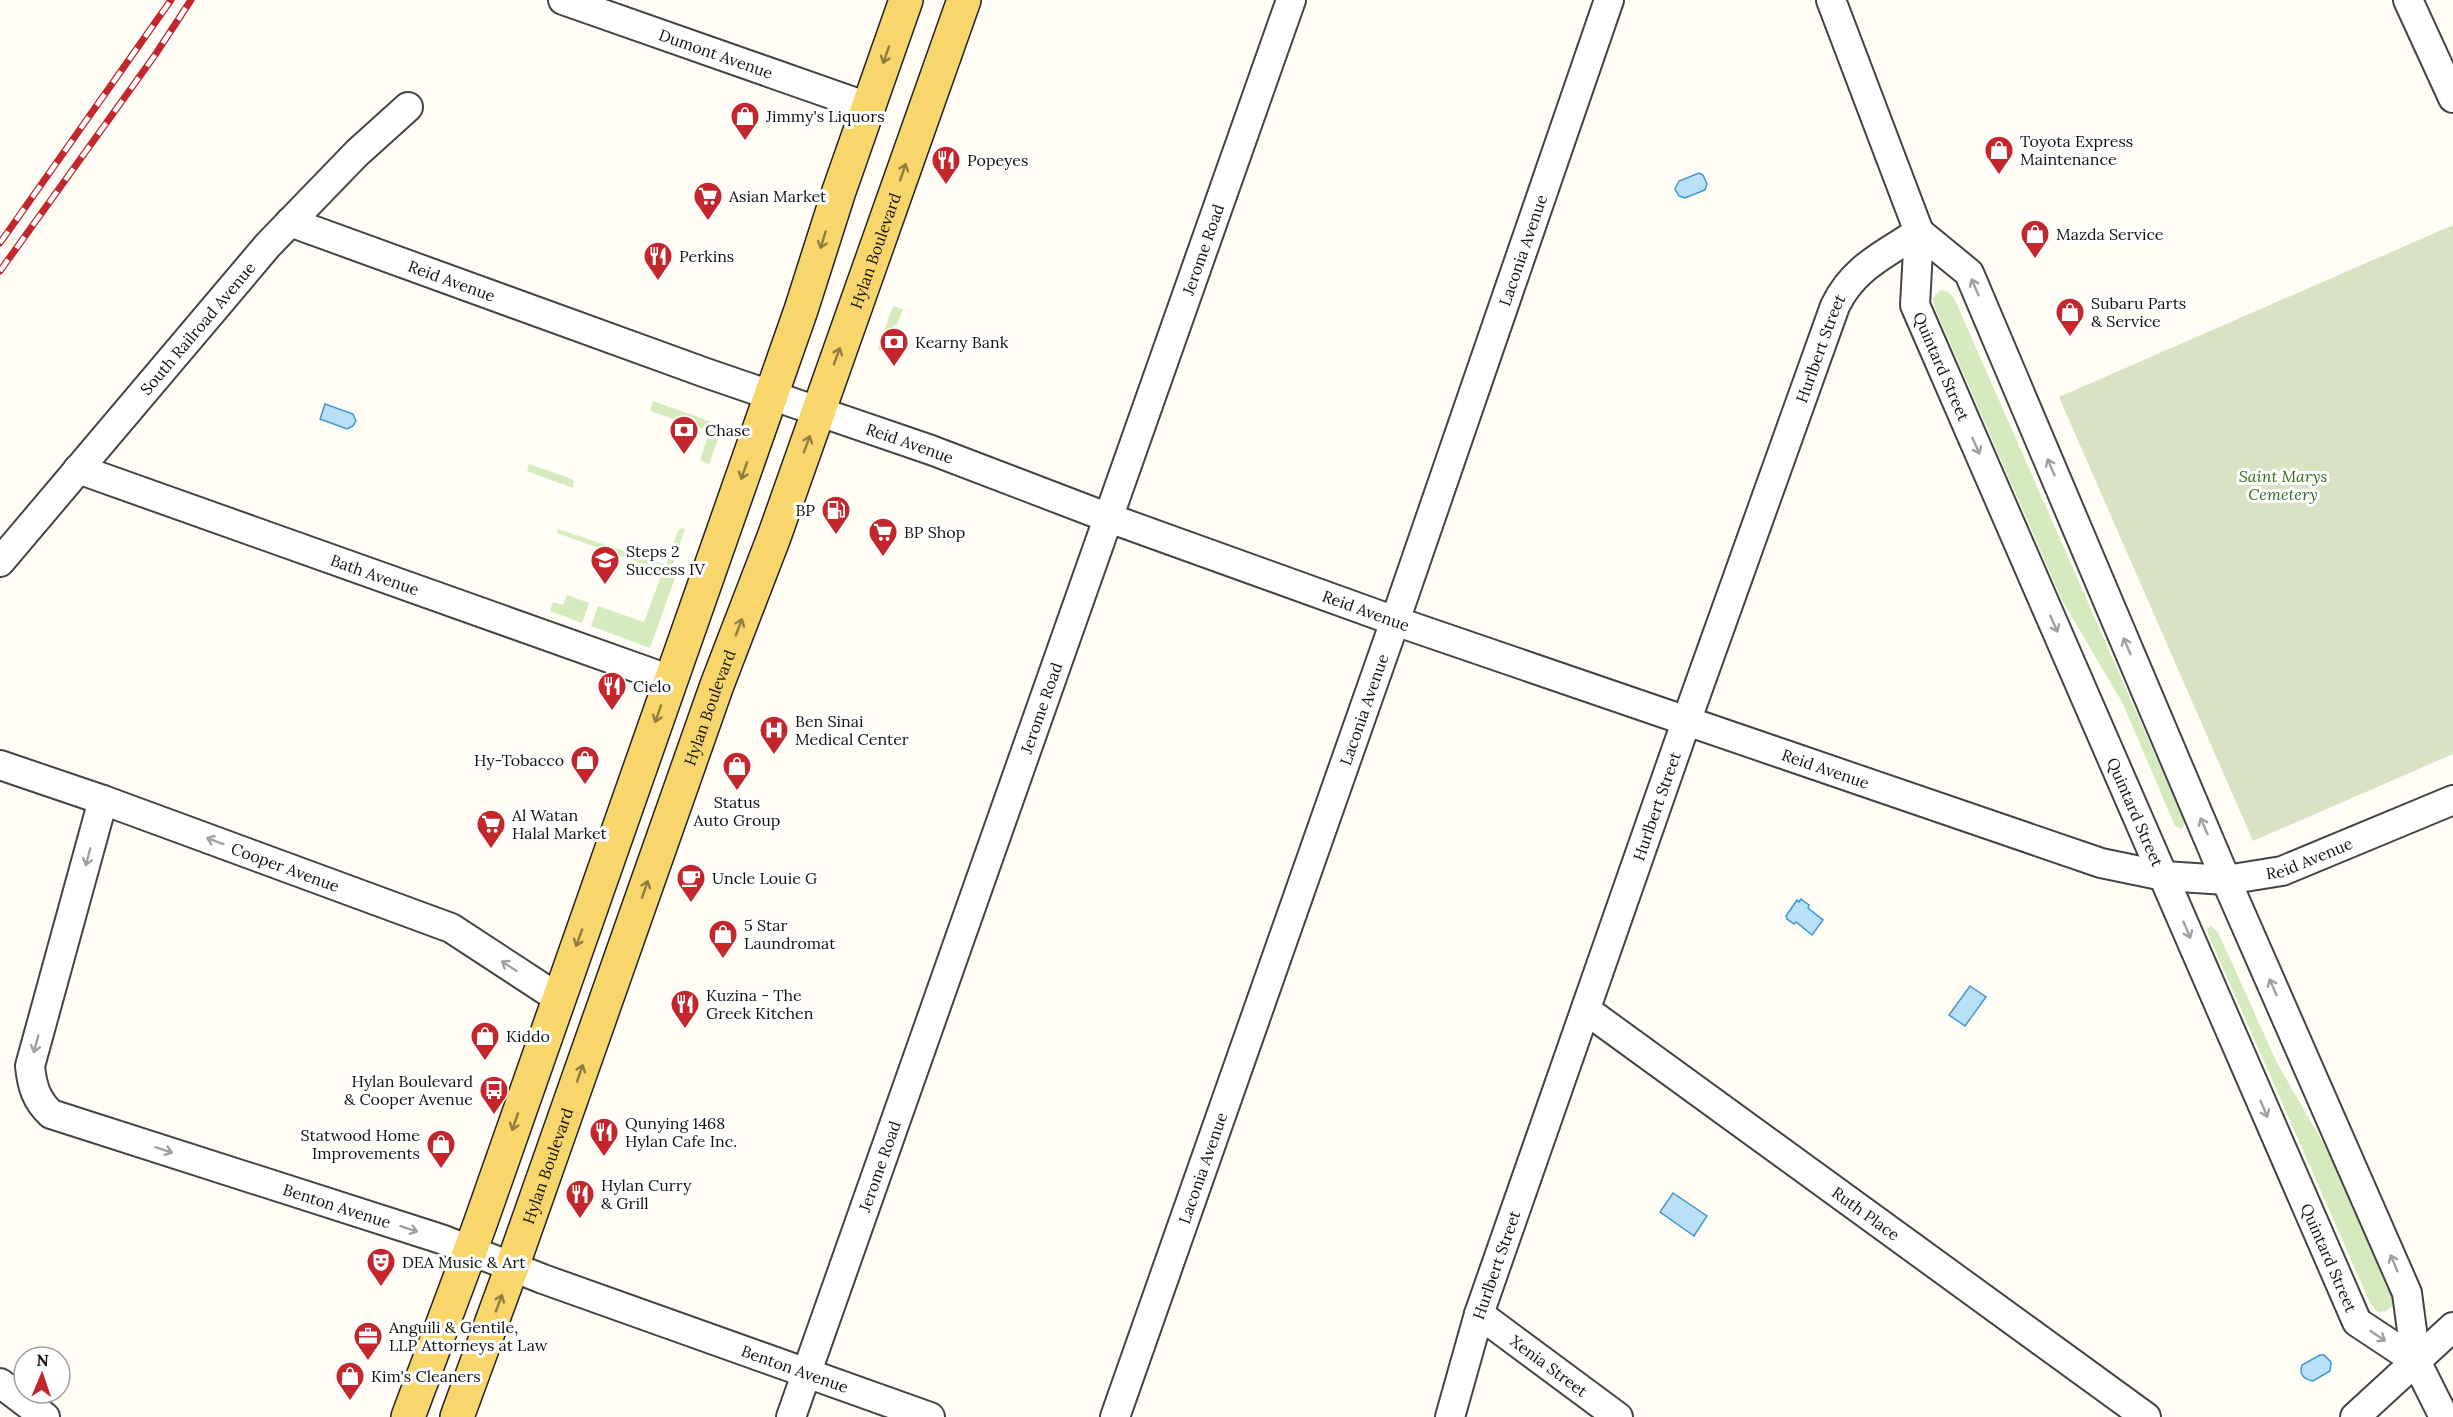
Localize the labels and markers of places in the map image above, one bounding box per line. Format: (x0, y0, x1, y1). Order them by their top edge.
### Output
shop icon: Jimmy's Liquors (729, 100, 761, 142)
place label: Jimmy's Liquors (765, 106, 885, 126)
place label: Toyota Express Maintenance (2020, 131, 2133, 169)
shop icon: Toyota Express Maintenance (1983, 134, 2015, 176)
restaurant icon: Popeyes (930, 144, 962, 186)
place label: Popeyes (967, 150, 1028, 170)
supermarket icon: Asian Market (692, 180, 724, 222)
place label: Asian Market (728, 186, 827, 206)
shop icon: Mazda Service (2019, 218, 2051, 260)
place label: Mazda Service (2056, 224, 2164, 244)
restaurant icon: Perkins (642, 240, 674, 282)
place label: Perkins (679, 246, 734, 266)
place label: Subaru Parts & Service (2091, 293, 2186, 331)
shop icon: Subaru Parts & Service (2054, 296, 2086, 338)
bank icon: Kearny Bank (878, 326, 910, 368)
place label: Kearny Bank (915, 332, 1009, 352)
bank icon: Chase (668, 414, 700, 456)
place label: Chase (705, 420, 750, 440)
fuel station icon: BP (820, 494, 852, 536)
place label: BP (795, 500, 815, 520)
supermarket icon: BP Shop (867, 516, 899, 558)
place label: BP Shop (904, 522, 965, 542)
place label: Steps 2 Success IV (626, 541, 705, 579)
school or university icon: Steps 2 Success IV (589, 544, 621, 586)
restaurant icon: Cielo (596, 670, 628, 712)
place label: Cielo (633, 676, 671, 696)
place label: Ben Sinai Medical Center (795, 711, 909, 749)
hospital icon: Ben Sinai Medical Center (758, 714, 790, 756)
shop icon: Hy-Tobacco (569, 744, 601, 786)
place label: Hy-Tobacco (474, 750, 564, 770)
shop icon: Status Auto Group (721, 750, 753, 792)
place label: Status Auto Group (693, 792, 780, 830)
place label: Al Watan Halal Market (511, 805, 608, 843)
supermarket icon: Al Watan Halal Market (475, 808, 507, 850)
cafe icon: Uncle Louie G (675, 862, 707, 904)
place label: Uncle Louie G (712, 868, 817, 888)
place label: 5 Star Laundromat (744, 915, 836, 953)
shop icon: 5 Star Laundromat (707, 918, 739, 960)
place label: Kuzina - The Greek Kitchen (706, 985, 814, 1023)
restaurant icon: Kuzina - The Greek Kitchen (669, 988, 701, 1030)
shop icon: Kiddo (469, 1020, 501, 1062)
place label: Kiddo (506, 1026, 550, 1046)
place label: Hylan Boulevard & Cooper Avenue (344, 1071, 473, 1109)
bus stop icon: Hylan Boulevard & Cooper Avenue (478, 1074, 510, 1116)
place label: Qunying 1468 Hylan Cafe Inc. (625, 1113, 737, 1151)
restaurant icon: Qunying 1468 Hylan Cafe Inc. (588, 1116, 620, 1158)
place label: Statwood Home Improvements (301, 1125, 420, 1163)
shop icon: Statwood Home Improvements (425, 1128, 457, 1170)
place label: Hylan Curry & Grill (601, 1175, 692, 1213)
restaurant icon: Hylan Curry & Grill (564, 1178, 596, 1220)
theatre icon: DEA Music & Art (365, 1246, 397, 1288)
place label: DEA Music & Art (402, 1252, 526, 1272)
place label: Anguili & Gentile, LLP Attorneys at Law (388, 1317, 548, 1355)
office icon: Anguili & Gentile, LLP Attorneys at Law (352, 1320, 384, 1362)
shop icon: Kim's Cleaners (334, 1360, 366, 1402)
place label: Kim's Cleaners (371, 1366, 481, 1386)

